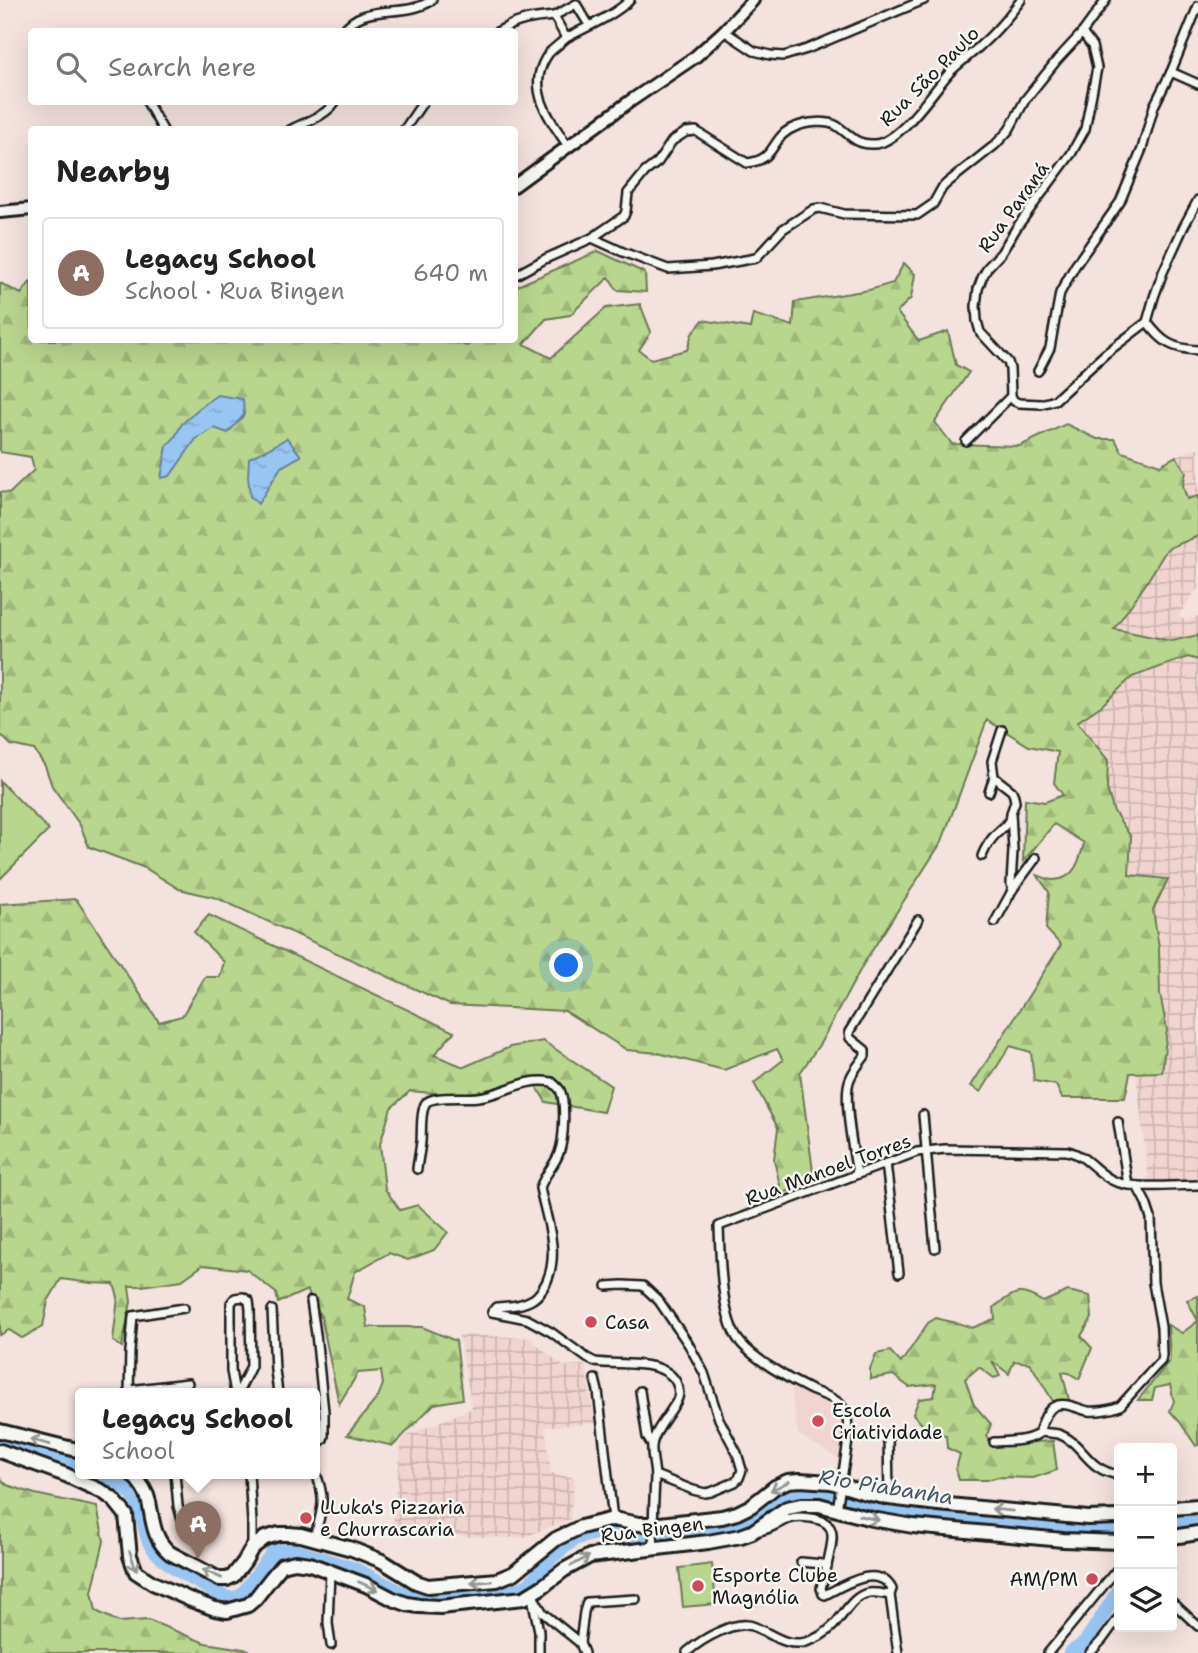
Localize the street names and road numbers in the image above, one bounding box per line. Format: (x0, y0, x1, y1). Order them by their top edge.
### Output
street label: Rua São Paulo (874, 21, 985, 132)
street label: Rua Paraná (972, 157, 1055, 258)
street label: Rua Manoel Torres (742, 1128, 915, 1211)
street label: Rua Bingen (599, 1511, 705, 1548)

